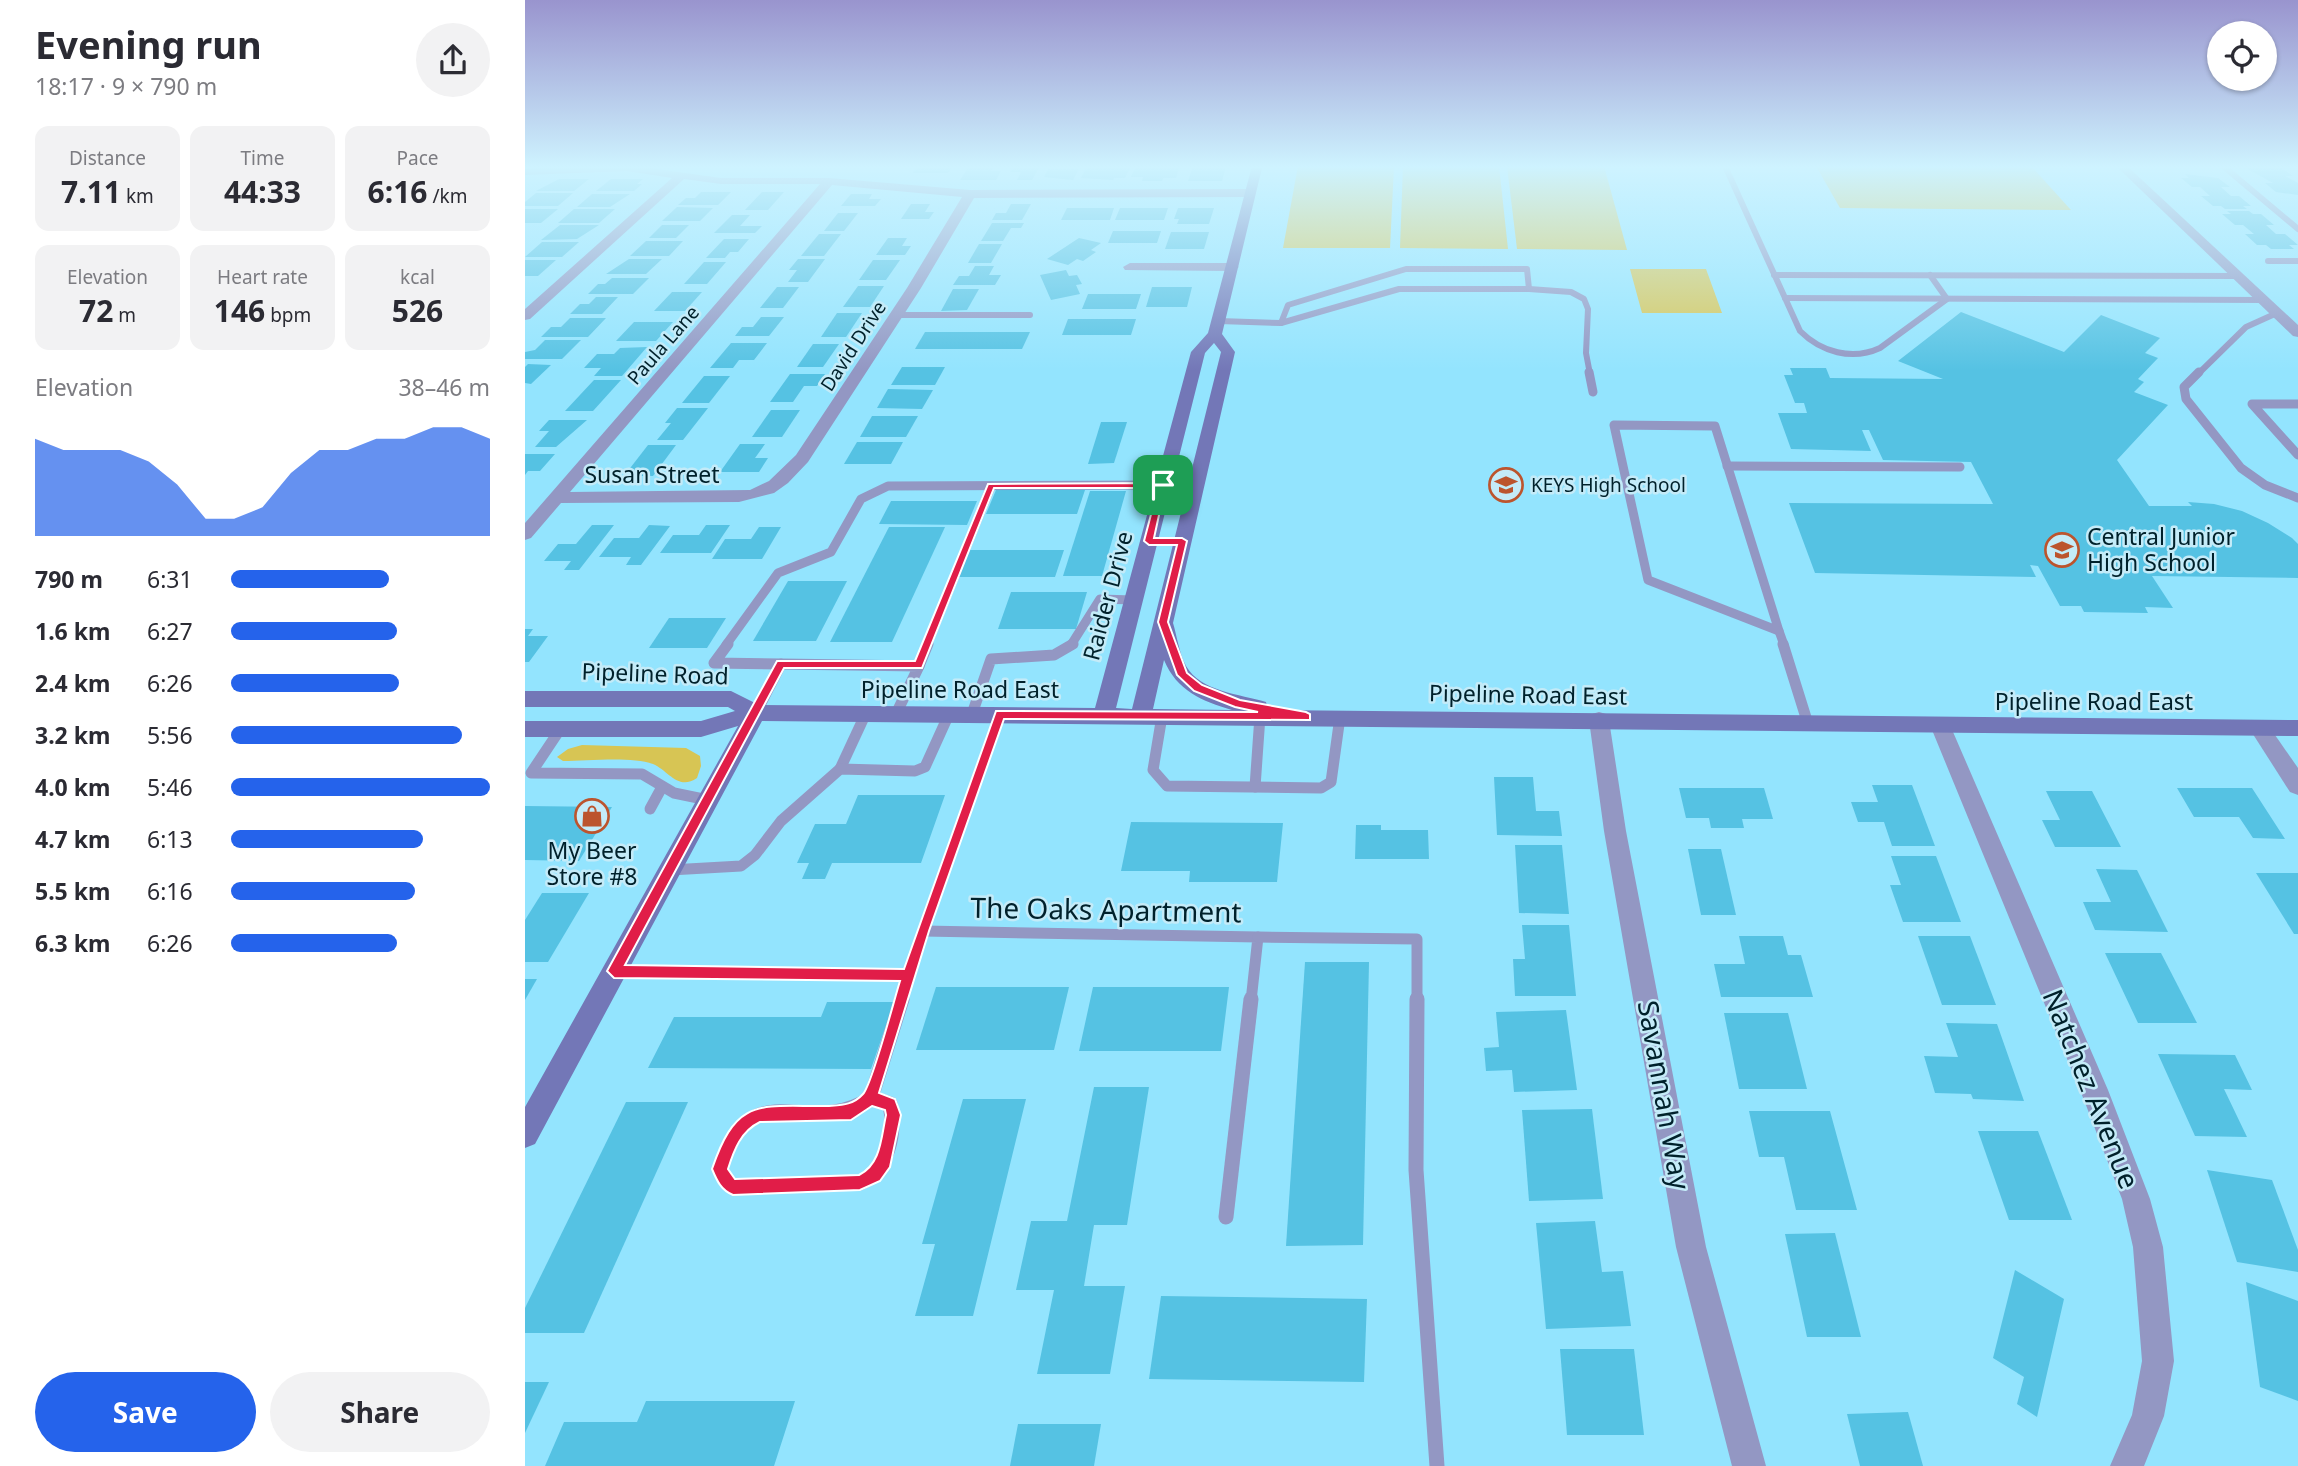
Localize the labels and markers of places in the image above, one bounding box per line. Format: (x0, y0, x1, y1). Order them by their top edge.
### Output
pin (1133, 455, 1193, 515)
school or university icon: KEYS High School (1487, 466, 1525, 504)
place label: KEYS High School (1531, 472, 1686, 498)
place label: Central Junior High School (2087, 520, 2235, 578)
school or university icon: Central Junior High School (2043, 531, 2081, 569)
shop icon: My Beer Store #8 (573, 797, 611, 835)
place label: My Beer Store #8 (547, 834, 637, 892)

